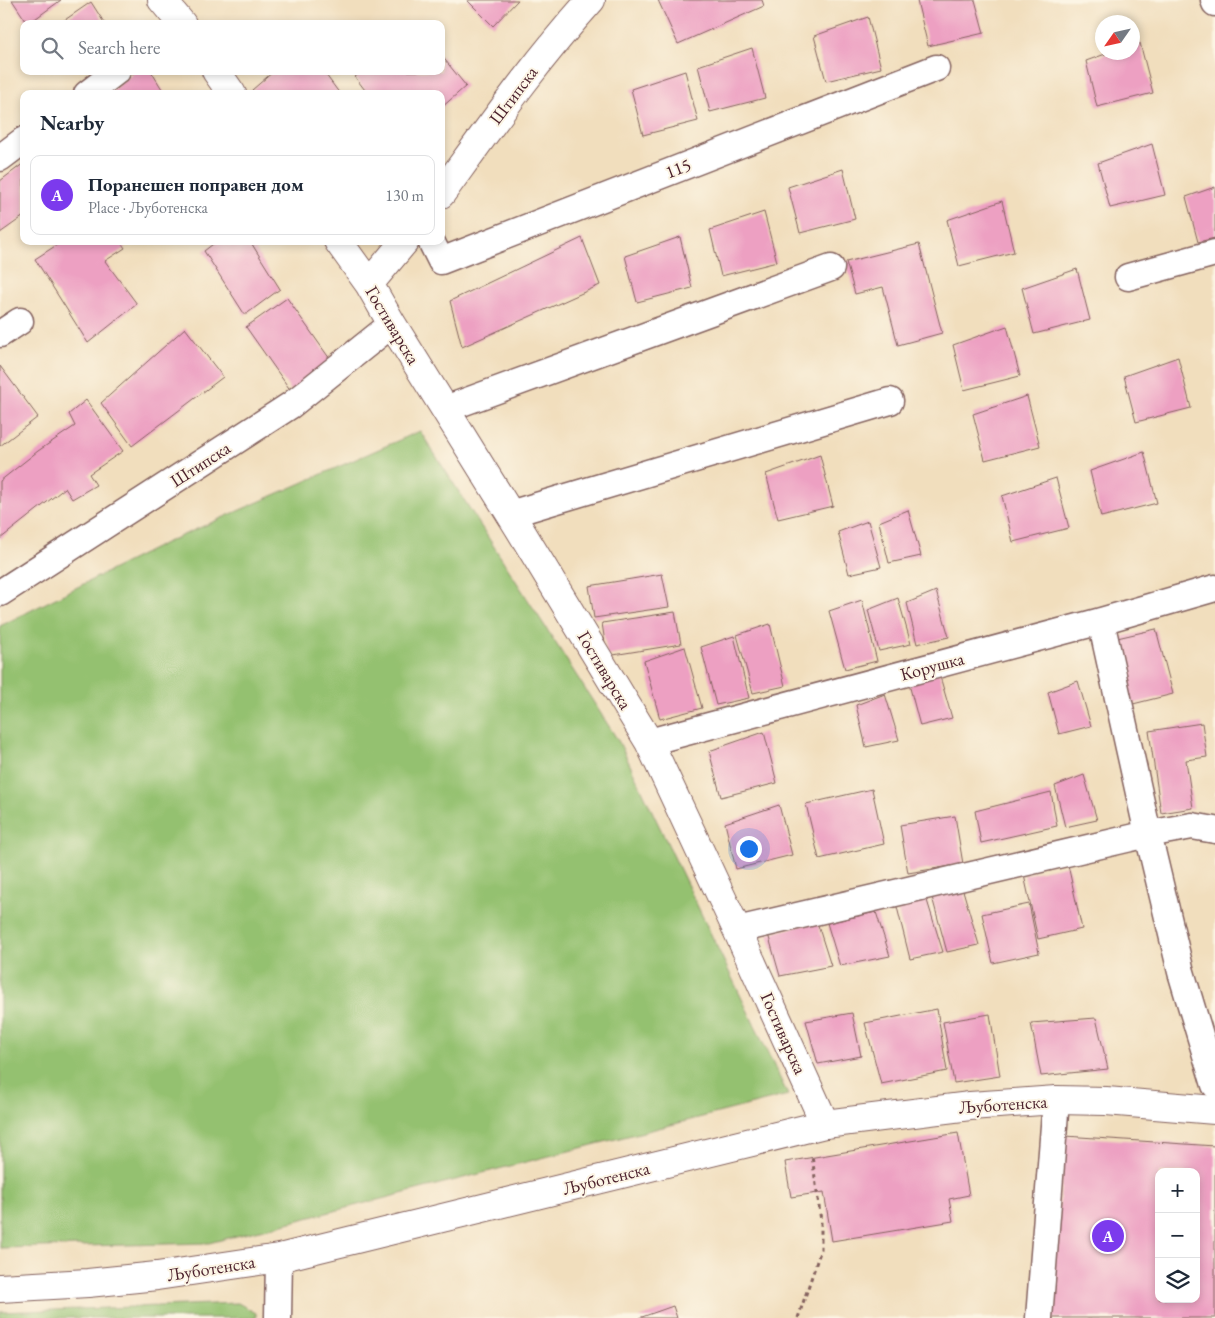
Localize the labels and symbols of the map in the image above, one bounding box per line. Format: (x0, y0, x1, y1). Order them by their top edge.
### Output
north arrow (1095, 15, 1140, 60)
street label: Штипска (484, 61, 543, 129)
street label: 115 (662, 153, 694, 183)
street label: Гостиварска (361, 282, 426, 369)
street label: Штипска (166, 436, 235, 492)
street label: Гостиварска (573, 627, 638, 714)
street label: Корушка (898, 646, 967, 686)
your location (736, 836, 762, 862)
street label: Гостиварска (756, 988, 813, 1078)
street label: Љуботенска (958, 1089, 1049, 1119)
street label: Љуботенска (560, 1156, 653, 1200)
pin: A (1092, 1217, 1124, 1255)
street label: Љуботенска (165, 1250, 257, 1286)

